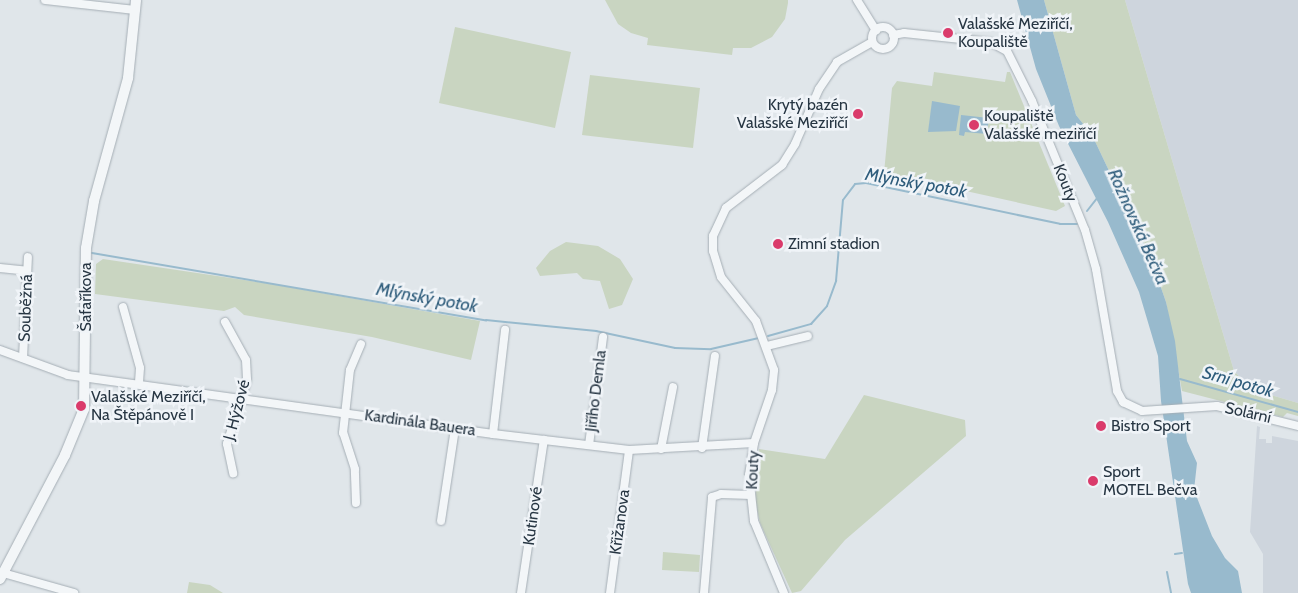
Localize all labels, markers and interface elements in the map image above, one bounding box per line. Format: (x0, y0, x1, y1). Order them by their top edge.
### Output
place label: Valašské Meziříčí, Koupaliště (958, 14, 1073, 52)
marker: Valašské Meziříčí, Koupaliště (942, 27, 954, 39)
place label: Krytý bazén Valašské Meziříčí (737, 95, 848, 133)
place label: Koupaliště Valašské meziříčí (984, 106, 1096, 144)
marker: Krytý bazén Valašské Meziříčí (852, 108, 864, 120)
marker: Koupaliště Valašské meziříčí (968, 119, 980, 131)
street label: Kouty (1049, 161, 1081, 205)
water label: Mlýnský potok (864, 163, 968, 203)
water label: Rožnovská Bečva (1103, 166, 1173, 288)
place label: Zimní stadion (788, 234, 880, 254)
marker: Zimní stadion (772, 238, 784, 250)
street label: Šafaříkova (76, 262, 96, 332)
street label: Souběžná (15, 274, 37, 342)
water label: Mlýnský potok (375, 278, 479, 318)
street label: Jiřího Demla (581, 349, 611, 433)
water label: Srní potok (1200, 362, 1276, 402)
street label: J. Hýžové (220, 377, 254, 443)
place label: Valašské Meziříčí, Na Štěpánově I (91, 387, 206, 425)
street label: Solární (1223, 398, 1273, 428)
marker: Valašské Meziříčí, Na Štěpánově I (75, 400, 87, 412)
street label: Kardinála Bauera (363, 406, 477, 440)
place label: Bistro Sport (1111, 416, 1191, 436)
marker: Bistro Sport (1095, 420, 1107, 432)
street label: Kouty (742, 450, 764, 490)
place label: Sport MOTEL Bečva (1103, 462, 1197, 500)
marker: Sport MOTEL Bečva (1087, 475, 1099, 487)
street label: Kutinové (519, 485, 547, 547)
street label: Křižanova (606, 488, 634, 556)

